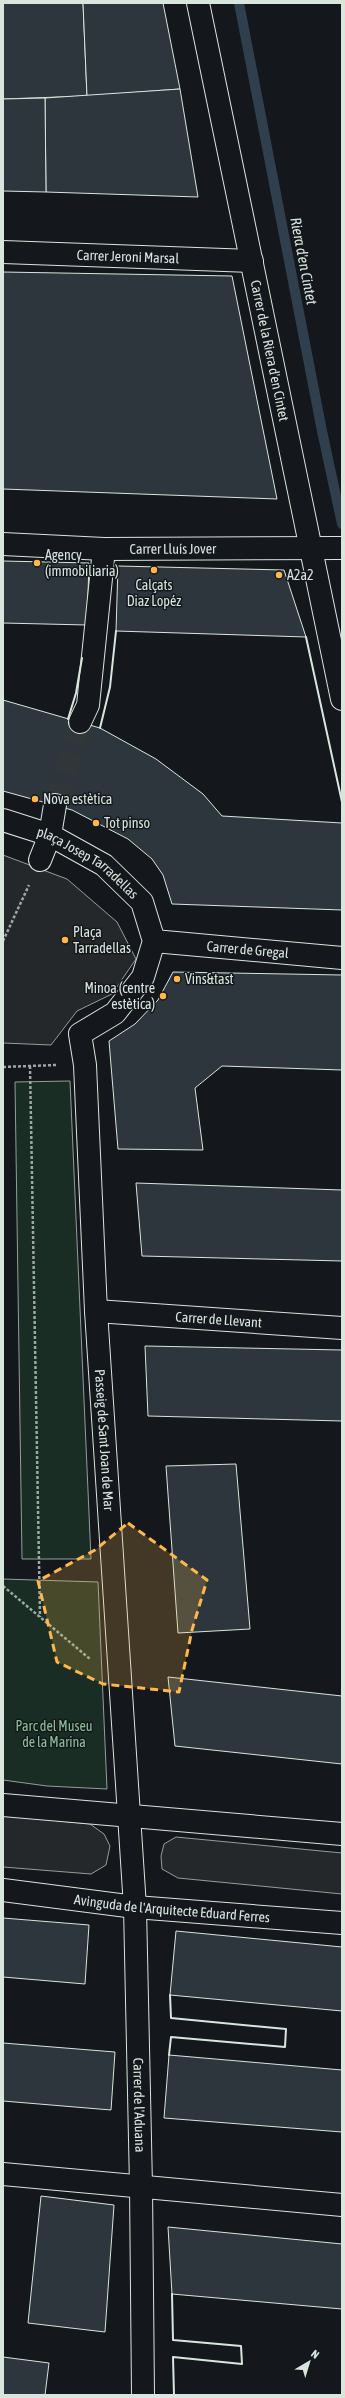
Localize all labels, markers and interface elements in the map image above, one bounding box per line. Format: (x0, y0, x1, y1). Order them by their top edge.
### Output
water label: Riera d'en Cintet (287, 216, 321, 307)
street label: Carrer Jeroni Marsal (77, 247, 180, 266)
street label: Carrer de la Riera d'en Cintet (248, 279, 292, 423)
street label: Carrer Lluís Jover (130, 541, 217, 557)
place label: Agency (immobiliaria) (45, 547, 119, 579)
marker: Agency (immobiliaria) (32, 558, 42, 568)
marker: Calçats Diaz Lopéz (149, 565, 159, 575)
place label: A2a2 (287, 567, 314, 583)
marker: A2a2 (274, 570, 284, 580)
place label: Calçats Diaz Lopéz (127, 577, 181, 609)
place label: Nova estètica (43, 791, 112, 807)
marker: Nova estètica (30, 794, 40, 804)
place label: Tot pinso (104, 815, 150, 831)
marker: Tot pinso (91, 818, 101, 828)
street label: plaça Josep Tarradellas (35, 823, 142, 902)
place label: Plaça Tarradellas (73, 924, 131, 956)
marker: Plaça Tarradellas (60, 935, 70, 945)
street label: Carrer de Gregal (206, 938, 290, 961)
place label: Vins&tast (185, 971, 234, 987)
marker: Vins&tast (172, 974, 182, 984)
place label: Minoa (centre estètica) (84, 980, 155, 1012)
marker: Minoa (centre estètica) (158, 991, 168, 1001)
street label: Carrer de Llevant (175, 1309, 262, 1330)
street label: Passeig de Sant Joan de Mar (92, 1369, 117, 1512)
park label: Parc del Museu de la Marina (15, 1718, 93, 1750)
street label: Avinguda de l'Arquitecte Eduard Ferres (73, 1891, 270, 1925)
street label: Carrer de l'Aduana (130, 2058, 148, 2152)
north arrow (289, 2342, 329, 2382)
text: N (309, 2347, 321, 2361)

